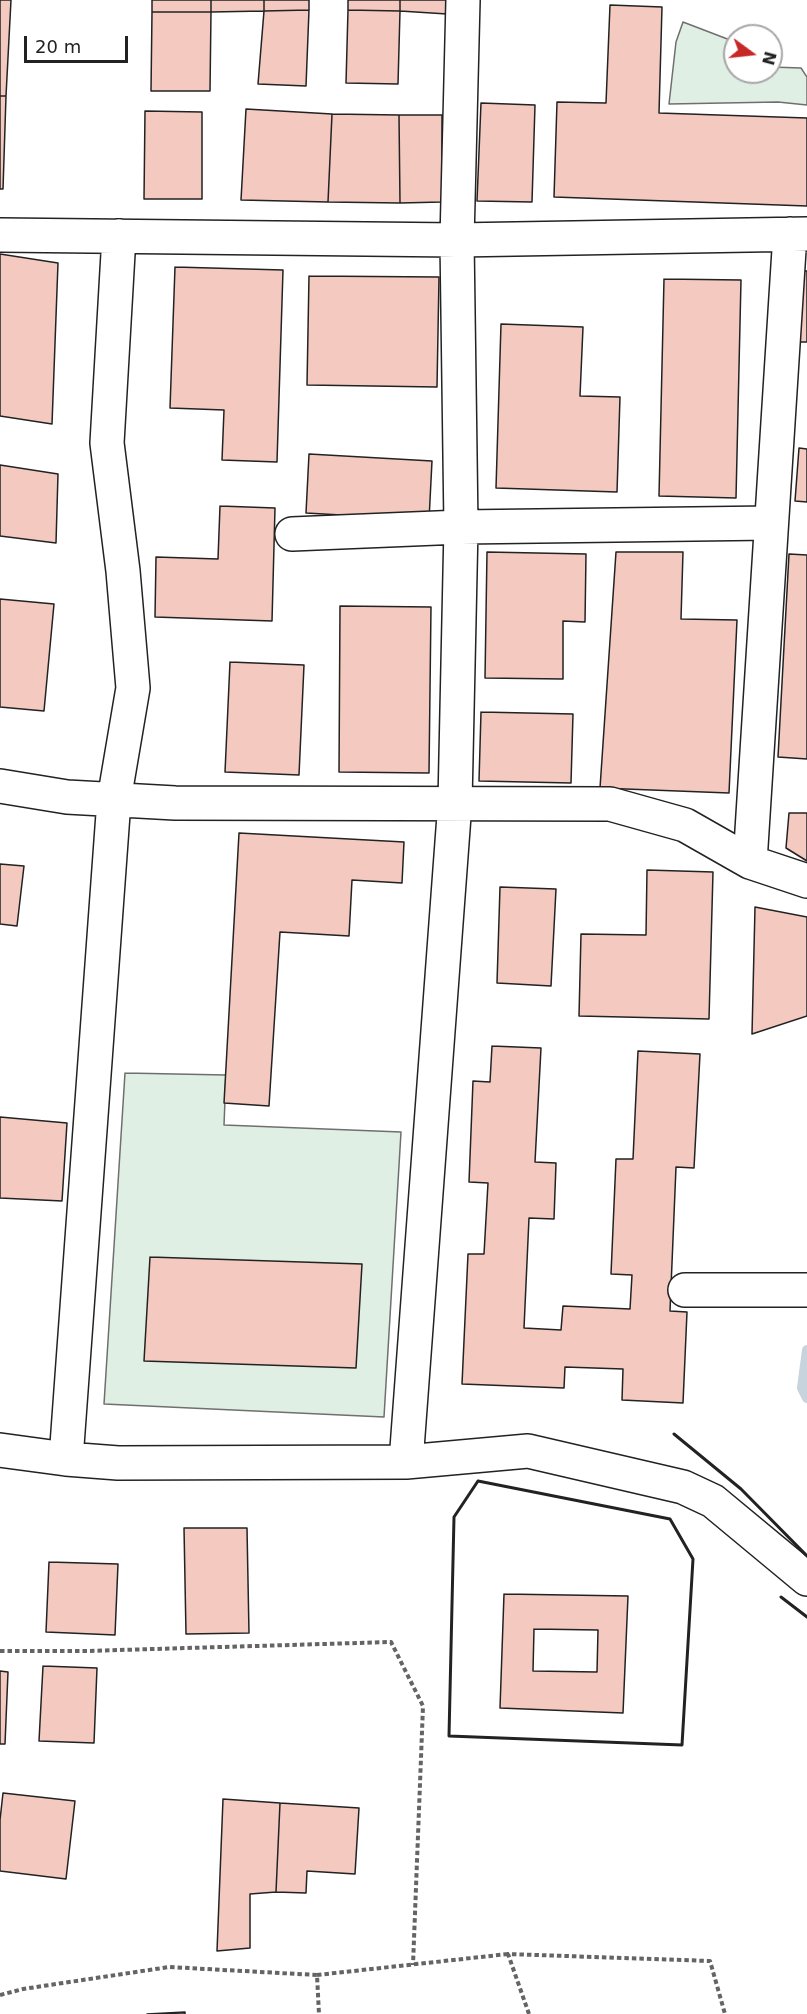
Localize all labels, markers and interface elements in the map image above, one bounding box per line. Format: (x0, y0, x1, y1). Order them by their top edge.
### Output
scale bar (27, 24, 130, 62)
north arrow (723, 24, 783, 84)
text: 20 m (35, 36, 81, 57)
text: N (758, 49, 780, 67)

